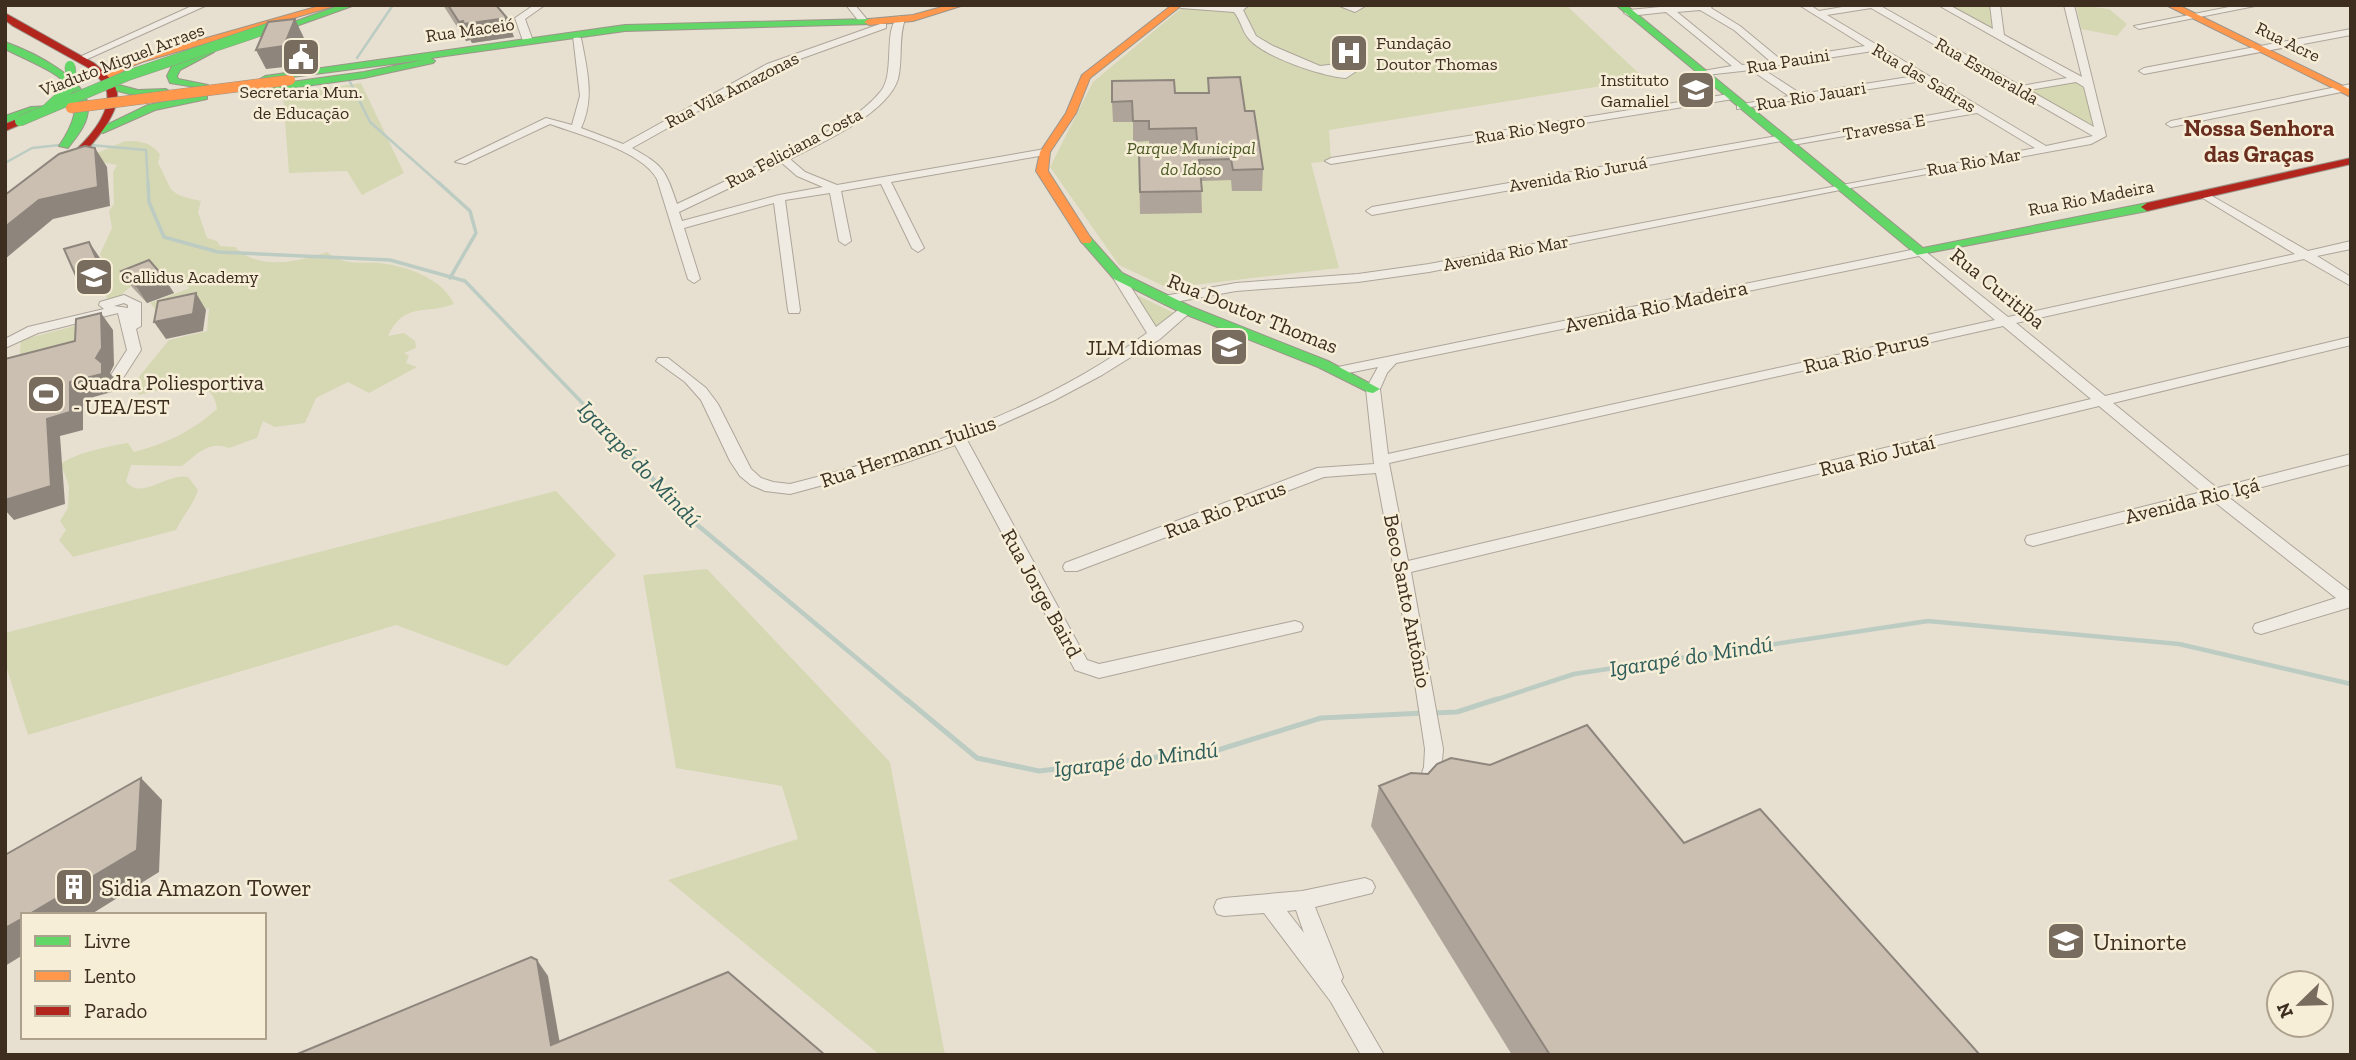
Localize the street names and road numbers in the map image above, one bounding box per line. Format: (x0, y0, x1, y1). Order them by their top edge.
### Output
street label: Rua Maceió (424, 13, 516, 47)
street label: Rua Acre (2252, 17, 2324, 67)
street label: Viaduto Miguel Arraes (36, 18, 208, 102)
street label: Rua Esmeralda (1931, 32, 2043, 110)
street label: Rua das Safiras (1868, 38, 1980, 118)
street label: Rua Pauini (1745, 44, 1831, 78)
street label: Rua Vila Amazonas (661, 47, 803, 133)
street label: Rua Rio Jauari (1755, 76, 1867, 116)
street label: Rua Feliciana Costa (722, 103, 866, 193)
street label: Rua Rio Negro (1473, 109, 1587, 149)
street label: Travessa E (1841, 109, 1927, 145)
street label: Rua Rio Mar (1925, 143, 2023, 181)
street label: Avenida Rio Juruá (1507, 151, 1649, 197)
street label: Rua Rio Madeira (2026, 175, 2156, 221)
street label: Avenida Rio Mar (1441, 230, 1571, 276)
street label: Rua Curitiba (1946, 242, 2050, 334)
street label: Rua Doutor Thomas (1164, 267, 1342, 359)
street label: Avenida Rio Madeira (1562, 274, 1750, 338)
street label: Rua Rio Purus (1801, 325, 1931, 379)
street label: Rua Hermann Julius (817, 409, 999, 493)
street label: Rua Rio Jutaí (1817, 429, 1938, 481)
street label: Avenida Rio Içá (2122, 471, 2262, 529)
street label: Rua Rio Purus (1161, 474, 1289, 544)
street label: Beco Santo Antônio (1379, 512, 1437, 690)
street label: Rua Jorge Baird (996, 524, 1088, 662)

